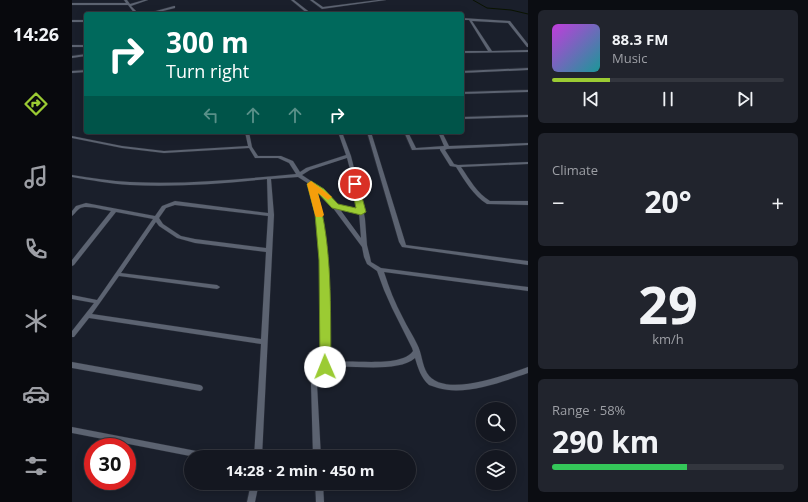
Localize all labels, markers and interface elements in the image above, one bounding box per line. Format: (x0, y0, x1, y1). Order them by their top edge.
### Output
text: 14:26 (13, 22, 59, 46)
text: 300 m (166, 23, 249, 61)
icon: right (100, 28, 152, 80)
text: 88.3 FM (612, 29, 668, 49)
text: Music (612, 49, 647, 67)
text: Turn right (166, 59, 249, 83)
icon: previous (580, 88, 602, 110)
icon: pause (657, 88, 679, 110)
icon: next (734, 88, 756, 110)
icon: directions (22, 90, 50, 118)
icon: left (200, 104, 222, 126)
icon: ahead (242, 104, 264, 126)
icon: ahead (284, 104, 306, 126)
icon: right (326, 104, 348, 126)
text: Climate (552, 161, 598, 179)
icon: music (22, 163, 50, 191)
pin (338, 167, 372, 201)
icon: arrive (344, 173, 366, 195)
text: 20° (644, 181, 692, 222)
text: − (552, 187, 565, 217)
text: + (771, 187, 784, 217)
icon: phone (22, 235, 50, 263)
text: 29 (638, 268, 698, 339)
icon: climate (22, 307, 50, 335)
text: km/h (652, 330, 684, 348)
position arrow (304, 346, 346, 388)
icon: car (22, 380, 50, 408)
text: Range · 58% (552, 401, 625, 419)
map controls (476, 402, 516, 490)
button: search (476, 402, 516, 442)
text: 290 km (552, 421, 659, 462)
speed limit sign: 30 (84, 438, 136, 490)
button: layers (476, 450, 516, 490)
icon: filters (22, 452, 50, 480)
text: 14:28 · 2 min · 450 m (226, 460, 374, 480)

